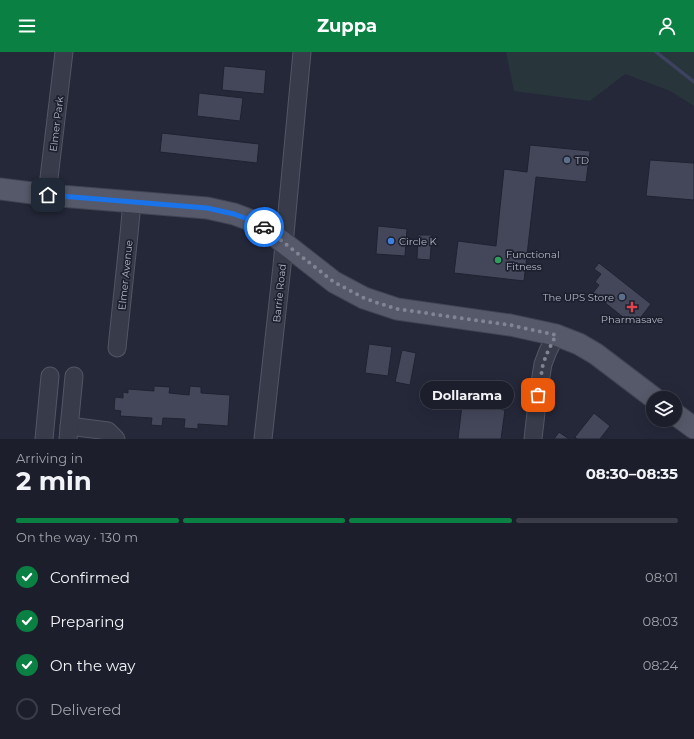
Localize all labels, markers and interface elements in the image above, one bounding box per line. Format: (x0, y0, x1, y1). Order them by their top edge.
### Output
icon: menu (16, 15, 38, 37)
text: Zuppa (317, 15, 377, 37)
icon: person (656, 15, 678, 37)
street label: Elmer Park (47, 96, 66, 152)
place label: TD (575, 154, 589, 167)
marker: TD (562, 155, 572, 165)
pin (31, 178, 65, 212)
icon: home (37, 184, 59, 206)
courier (244, 207, 284, 247)
icon: car (253, 216, 275, 238)
place label: Circle K (399, 235, 438, 248)
marker: Circle K (386, 236, 396, 246)
street label: Elmer Avenue (115, 239, 136, 311)
place label: Functional Fitness (506, 248, 560, 273)
marker: Functional Fitness (493, 255, 503, 265)
street label: Barrie Road (270, 263, 289, 323)
place label: The UPS Store (543, 291, 614, 304)
marker: The UPS Store (617, 292, 627, 302)
marker: Pharmasave (627, 302, 637, 312)
place label: Pharmasave (601, 313, 663, 326)
pin (521, 378, 555, 412)
callout: Dollarama (420, 381, 514, 409)
icon: bag (527, 384, 549, 406)
text: Dollarama (432, 387, 502, 403)
map controls (646, 391, 682, 427)
button: layers (646, 391, 682, 427)
text: Arriving in (16, 450, 83, 466)
text: 08:30–08:35 (586, 464, 678, 483)
text: 2 min (16, 465, 92, 497)
text: On the way · 130 m (16, 529, 138, 545)
icon: check (16, 566, 38, 588)
text: Confirmed (50, 568, 130, 587)
text: 08:01 (645, 569, 678, 585)
icon: check (16, 610, 38, 632)
text: Preparing (50, 612, 125, 631)
text: 08:03 (643, 613, 678, 629)
icon: check (16, 654, 38, 676)
text: On the way (50, 656, 135, 675)
text: 08:24 (643, 657, 678, 673)
text: Delivered (50, 700, 122, 719)

